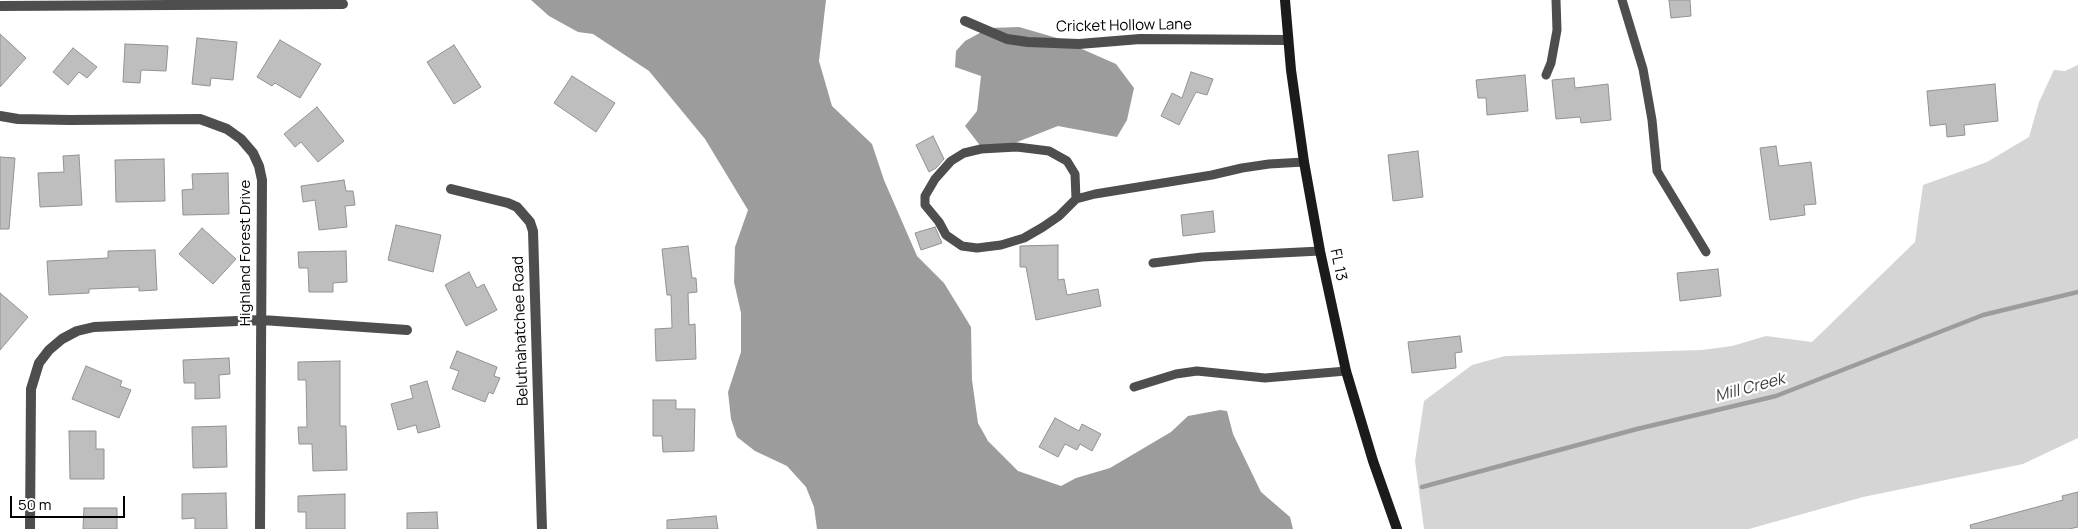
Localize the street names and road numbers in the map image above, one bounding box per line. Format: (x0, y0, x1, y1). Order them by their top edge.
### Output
street label: Cricket Hollow Lane (1056, 16, 1192, 36)
street label: Highland Forest Drive (237, 180, 255, 326)
street label: FL 13 (1326, 247, 1350, 283)
street label: Beluthahatchee Road (509, 256, 533, 406)

